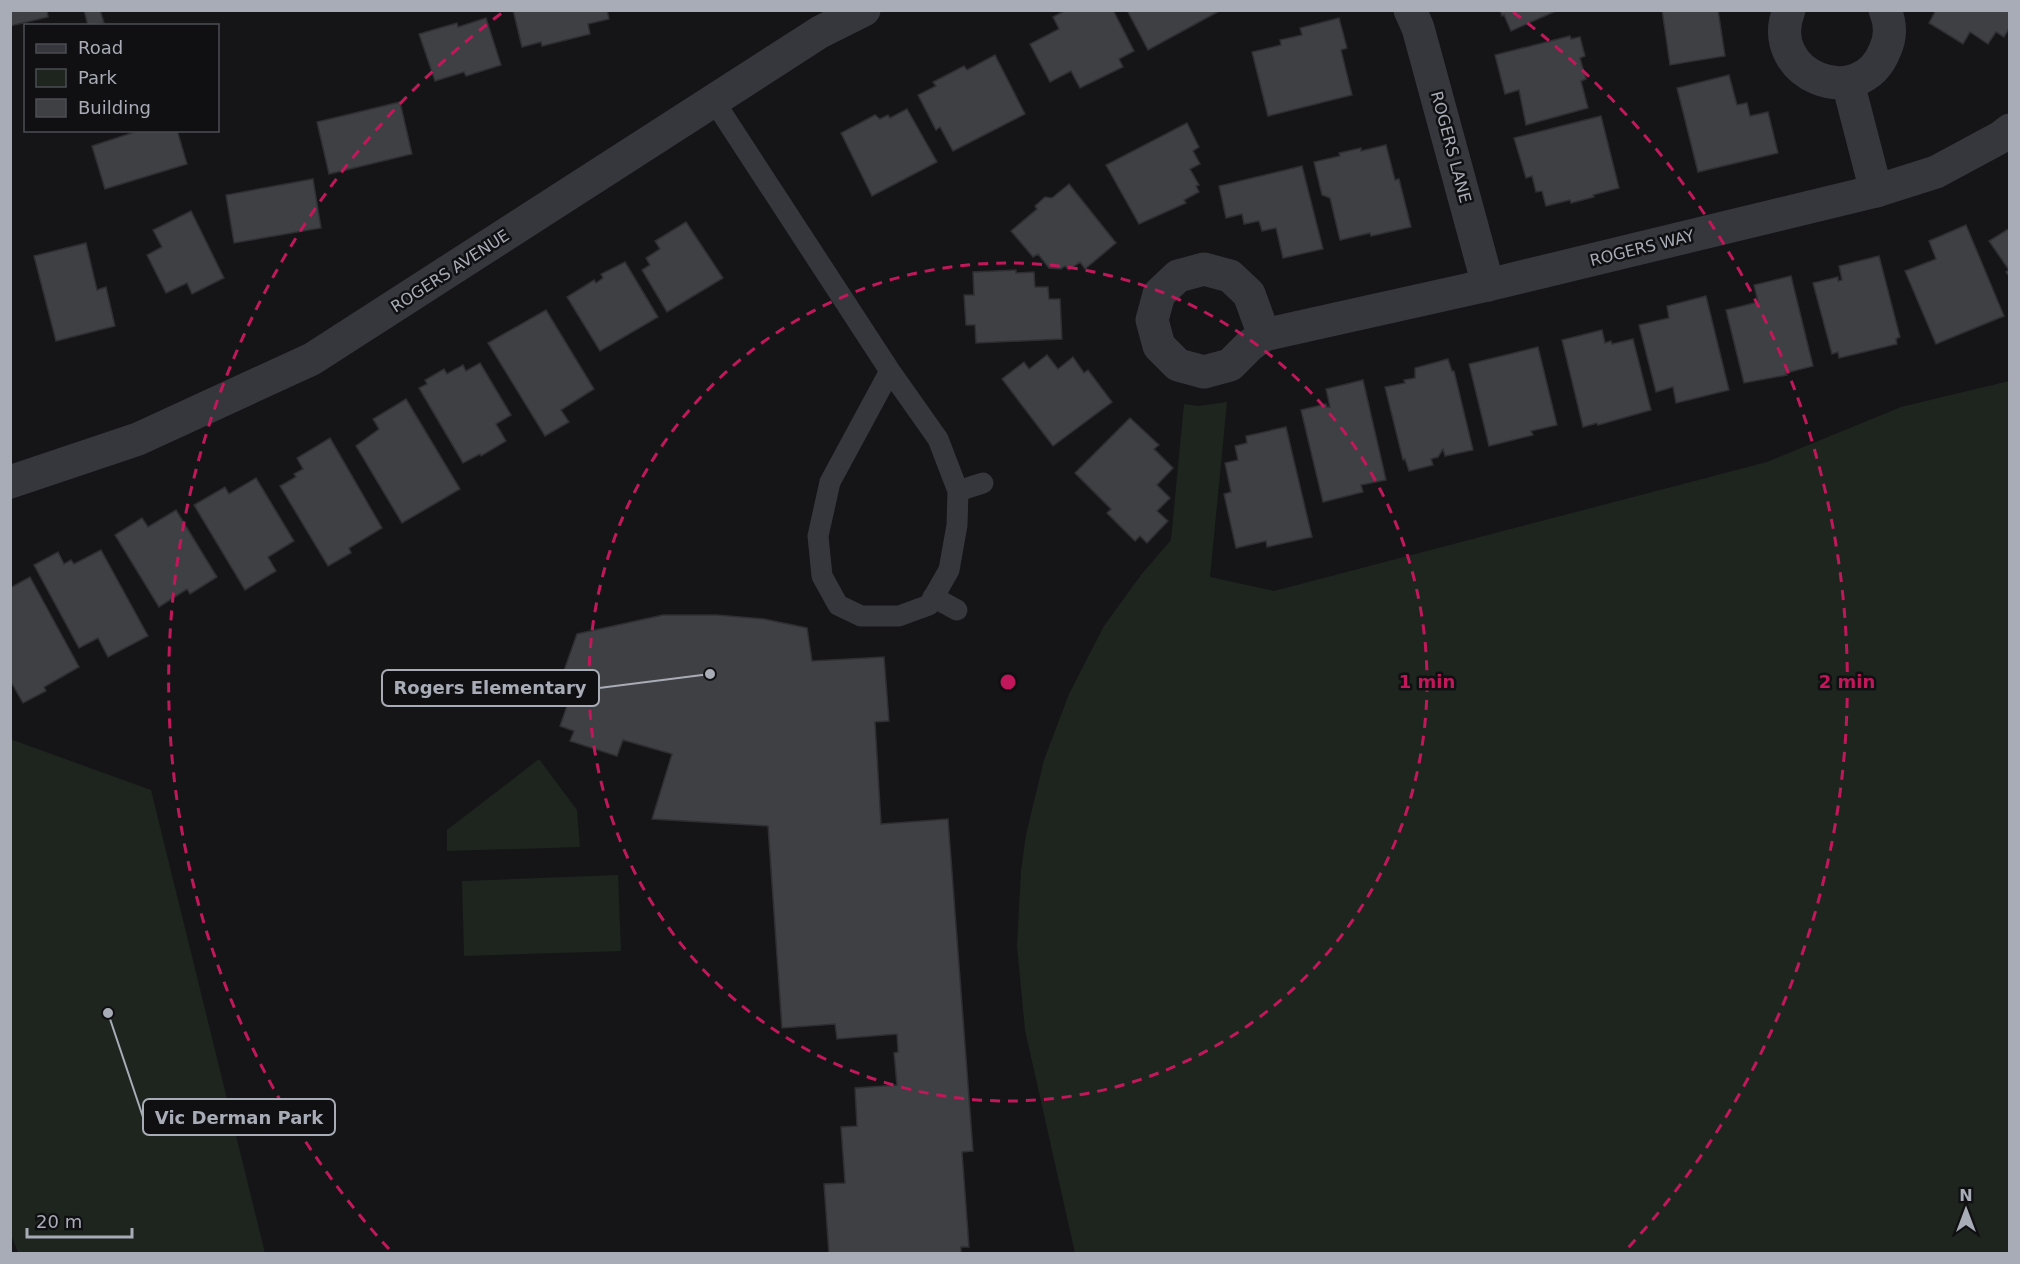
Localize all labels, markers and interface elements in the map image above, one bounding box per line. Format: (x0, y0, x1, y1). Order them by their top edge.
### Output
legend (24, 24, 219, 132)
text: Road (78, 37, 123, 58)
text: Park (78, 67, 117, 88)
street label: ROGERS LANE (1427, 89, 1475, 205)
text: Building (78, 97, 151, 118)
street label: ROGERS AVENUE (387, 226, 513, 316)
street label: ROGERS WAY (1588, 226, 1696, 270)
callout: Rogers Elementary (382, 670, 599, 706)
text: 1 min (1399, 671, 1455, 692)
text: 2 min (1819, 671, 1875, 692)
centre of rings (998, 672, 1018, 692)
text: Rogers Elementary (394, 677, 587, 698)
callout: Vic Derman Park (143, 1099, 335, 1135)
text: Vic Derman Park (155, 1107, 324, 1128)
north arrow (1936, 1180, 1996, 1240)
text: N (1959, 1186, 1973, 1205)
scale bar (27, 1201, 132, 1239)
text: 20 m (36, 1211, 82, 1232)

